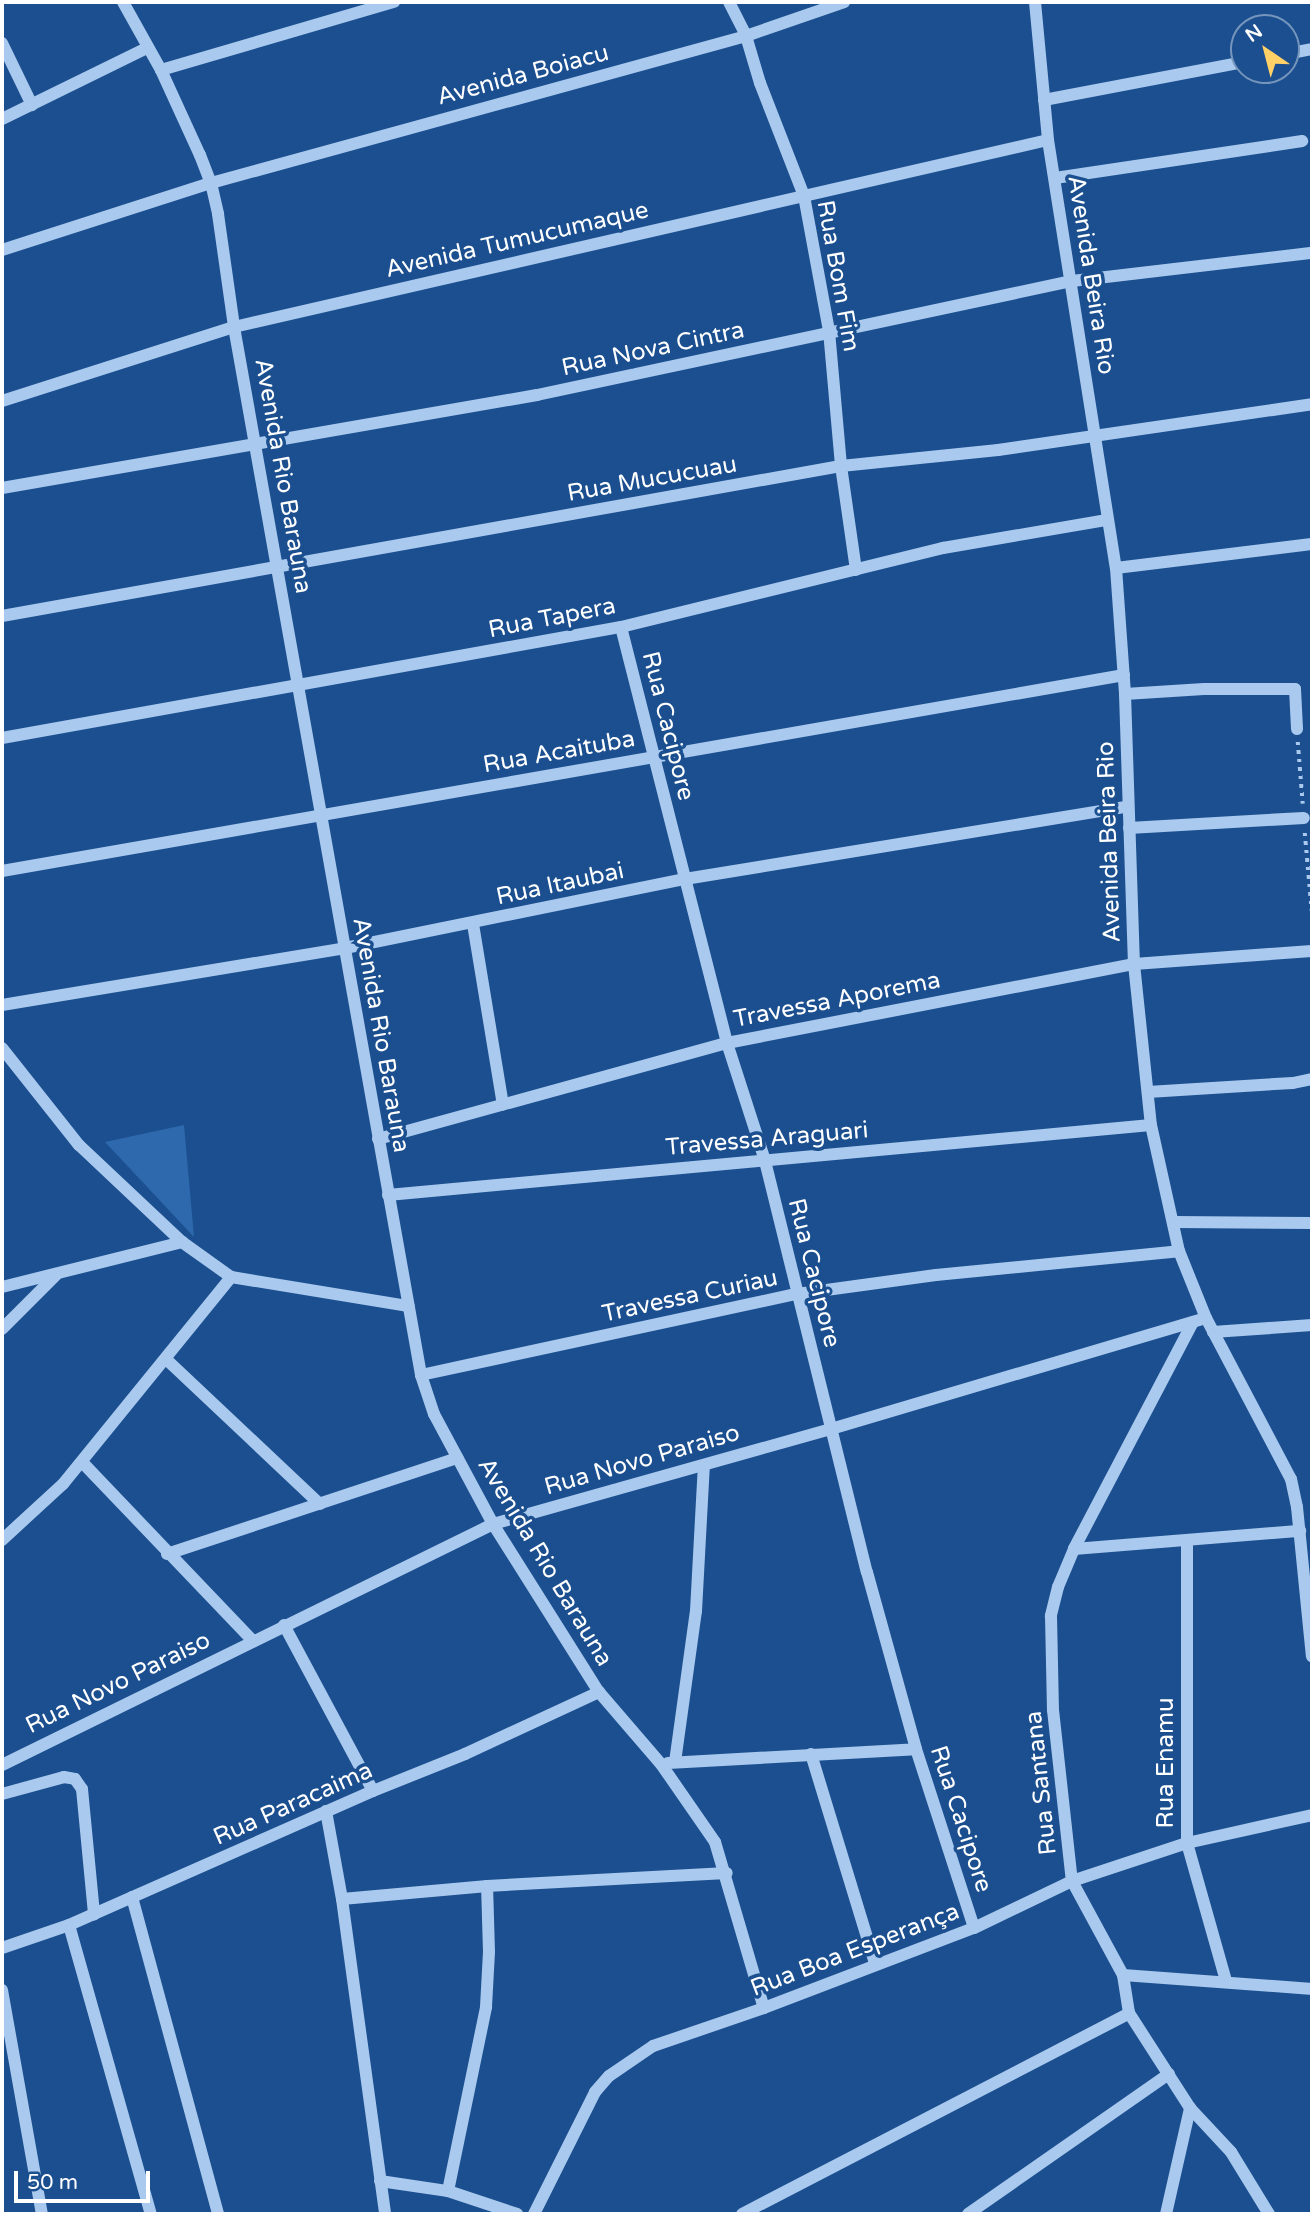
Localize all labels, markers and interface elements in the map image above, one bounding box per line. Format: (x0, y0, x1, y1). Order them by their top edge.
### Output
north arrow (1230, 14, 1300, 84)
text: N (1242, 20, 1267, 47)
street label: Avenida Boiacu (434, 38, 612, 112)
street label: Avenida Beira Rio (1061, 173, 1121, 377)
street label: Avenida Tumucumaque (383, 196, 651, 284)
street label: Rua Bom Fim (811, 198, 865, 354)
street label: Rua Nova Cintra (559, 316, 747, 382)
street label: Avenida Rio Barauna (248, 356, 318, 596)
street label: Rua Mucucuau (565, 450, 739, 508)
street label: Rua Tapera (486, 592, 618, 644)
street label: Rua Cacipore (636, 649, 700, 803)
street label: Rua Acaituba (481, 724, 637, 780)
street label: Avenida Beira Rio (1091, 741, 1127, 943)
street label: Rua Itaubai (494, 856, 626, 912)
street label: Avenida Rio Barauna (346, 915, 416, 1155)
street label: Travessa Aporema (731, 966, 943, 1034)
street label: Travessa Araguari (664, 1116, 870, 1162)
street label: Rua Cacipore (782, 1196, 846, 1350)
street label: Travessa Curiau (600, 1263, 780, 1329)
street label: Rua Novo Paraiso (541, 1418, 743, 1502)
street label: Avenida Rio Barauna (471, 1453, 619, 1671)
street label: Rua Novo Paraiso (21, 1626, 215, 1740)
street label: Rua Enamu (1152, 1697, 1180, 1829)
street label: Rua Santana (1019, 1709, 1063, 1857)
street label: Rua Cacipore (924, 1742, 998, 1896)
street label: Rua Paracaima (209, 1756, 377, 1852)
street label: Rua Boa Esperança (747, 1897, 963, 2003)
scale bar (18, 2156, 154, 2200)
text: 50 m (27, 2170, 78, 2195)

